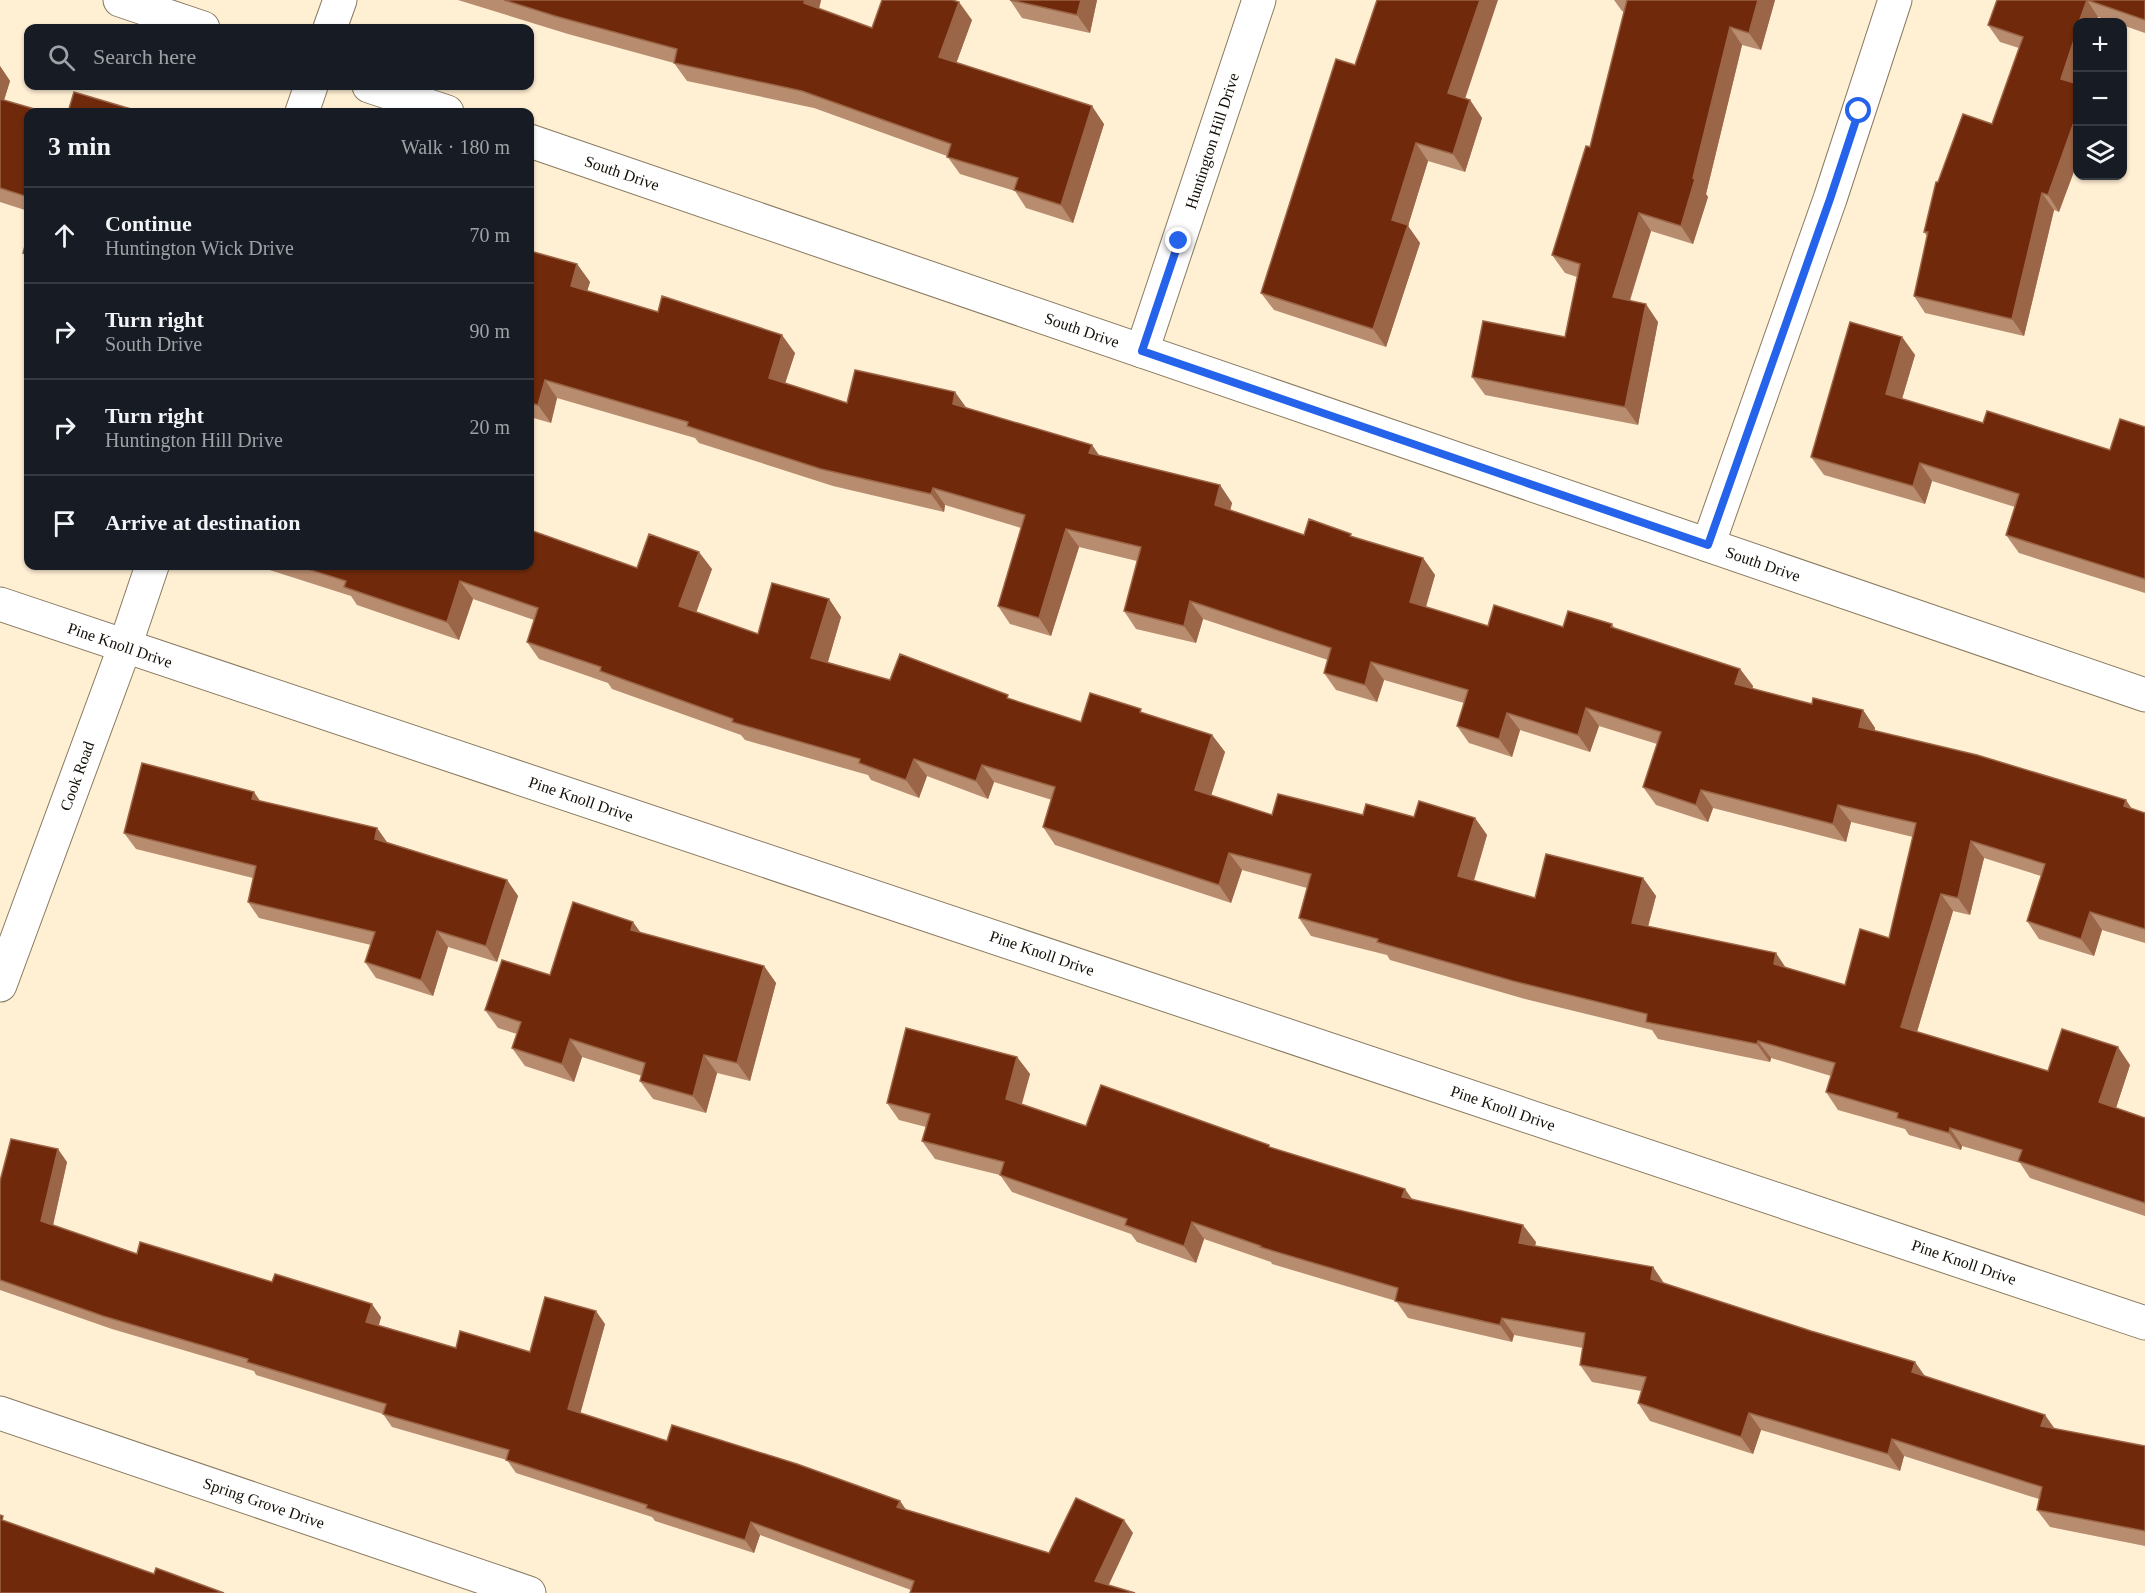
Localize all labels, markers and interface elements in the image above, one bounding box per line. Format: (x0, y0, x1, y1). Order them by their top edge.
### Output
map controls (2073, 18, 2127, 180)
button: + (2073, 18, 2127, 72)
search box (24, 24, 534, 90)
icon: search (45, 41, 78, 74)
text: Search here (93, 44, 196, 69)
street label: Huntington Hill Drive (1182, 71, 1243, 212)
button: − (2073, 72, 2127, 126)
route start (1845, 97, 1871, 123)
button: layers (2073, 126, 2127, 180)
text: 3 min (48, 132, 111, 161)
text: Walk · 180 m (401, 136, 510, 158)
street label: South Drive (582, 152, 662, 194)
text: Continue (105, 211, 192, 236)
icon: ahead (48, 219, 81, 252)
text: 70 m (469, 224, 510, 246)
route end (1165, 227, 1191, 253)
text: Huntington Wick Drive (105, 237, 294, 259)
text: Turn right (105, 307, 204, 332)
street label: South Drive (1042, 309, 1122, 351)
icon: right (48, 315, 81, 348)
text: 90 m (469, 320, 510, 342)
text: South Drive (105, 333, 202, 355)
text: Turn right (105, 403, 204, 428)
icon: right (48, 411, 81, 444)
text: 20 m (469, 416, 510, 438)
text: Huntington Hill Drive (105, 429, 283, 451)
icon: arrive (48, 507, 81, 540)
text: Arrive at destination (105, 510, 301, 535)
street label: South Drive (1723, 543, 1803, 585)
street label: Pine Knoll Drive (66, 619, 174, 671)
street label: Cook Road (57, 739, 97, 813)
street label: Pine Knoll Drive (527, 773, 635, 825)
street label: Pine Knoll Drive (988, 927, 1096, 979)
street label: Pine Knoll Drive (1449, 1082, 1557, 1134)
street label: Pine Knoll Drive (1910, 1236, 2018, 1288)
street label: Spring Grove Drive (201, 1474, 327, 1533)

